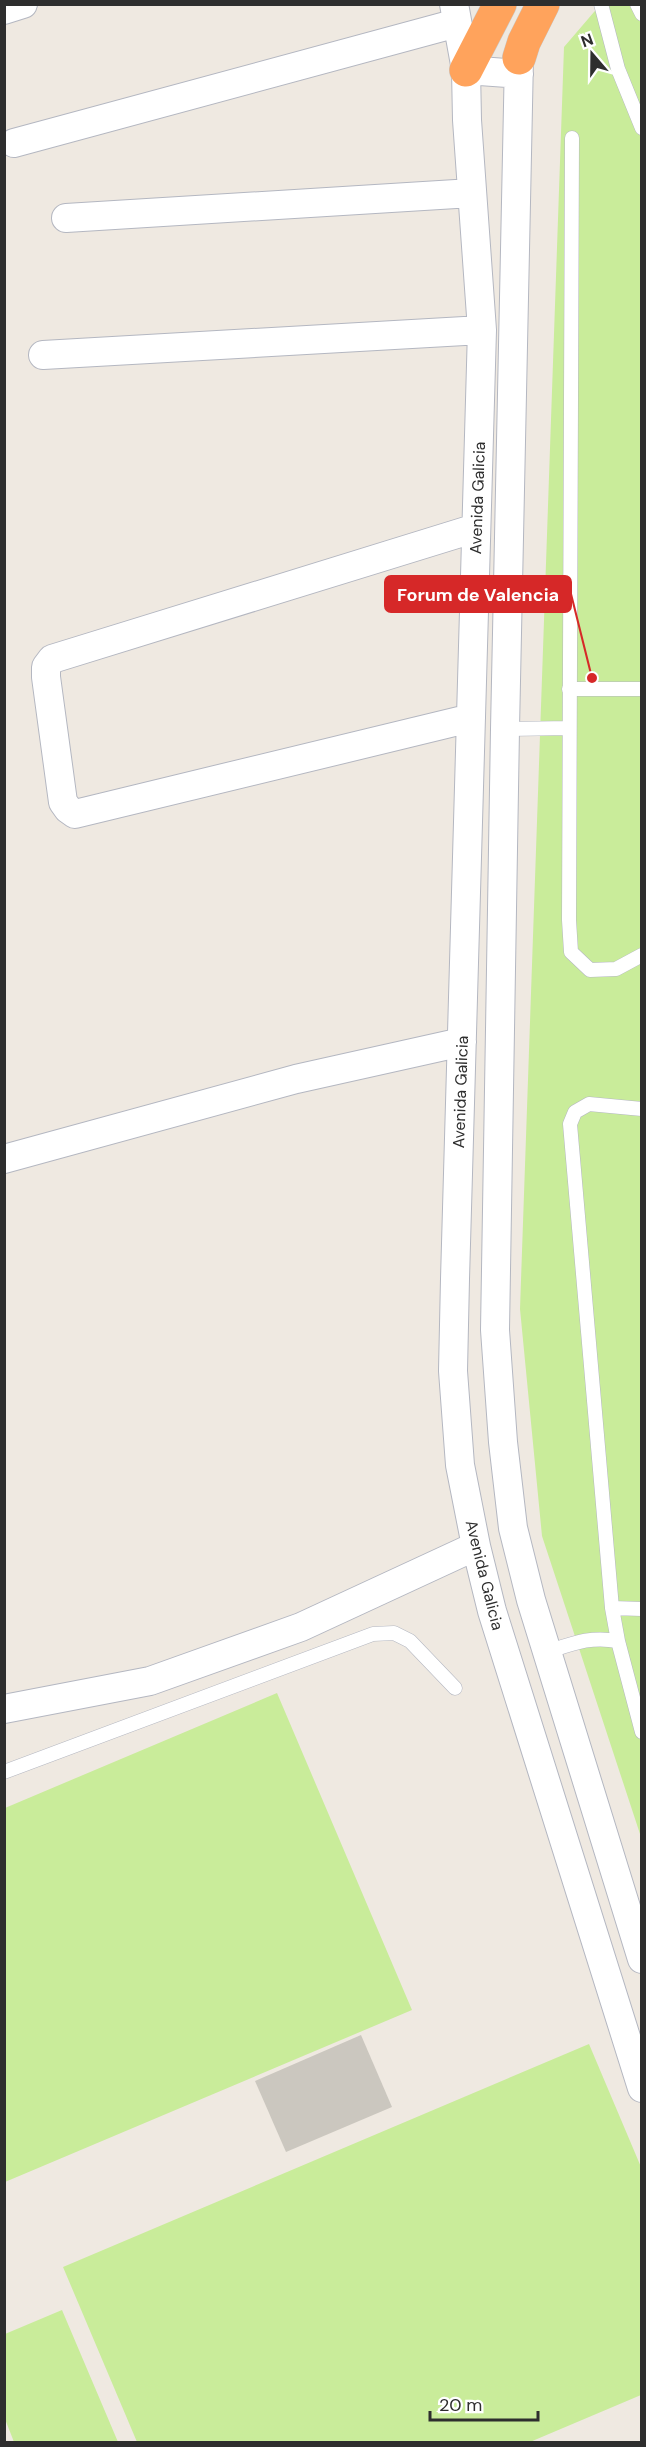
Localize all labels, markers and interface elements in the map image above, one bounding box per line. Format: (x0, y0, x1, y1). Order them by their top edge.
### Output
north arrow (562, 24, 622, 84)
text: N (578, 29, 596, 52)
street label: Avenida Galicia (465, 441, 490, 555)
callout: Forum de Valencia (385, 576, 571, 612)
text: Forum de Valencia (397, 583, 559, 607)
street label: Avenida Galicia (448, 1035, 473, 1149)
street label: Avenida Galicia (461, 1518, 508, 1632)
scale bar (430, 2384, 538, 2422)
text: 20 m (439, 2393, 482, 2417)

